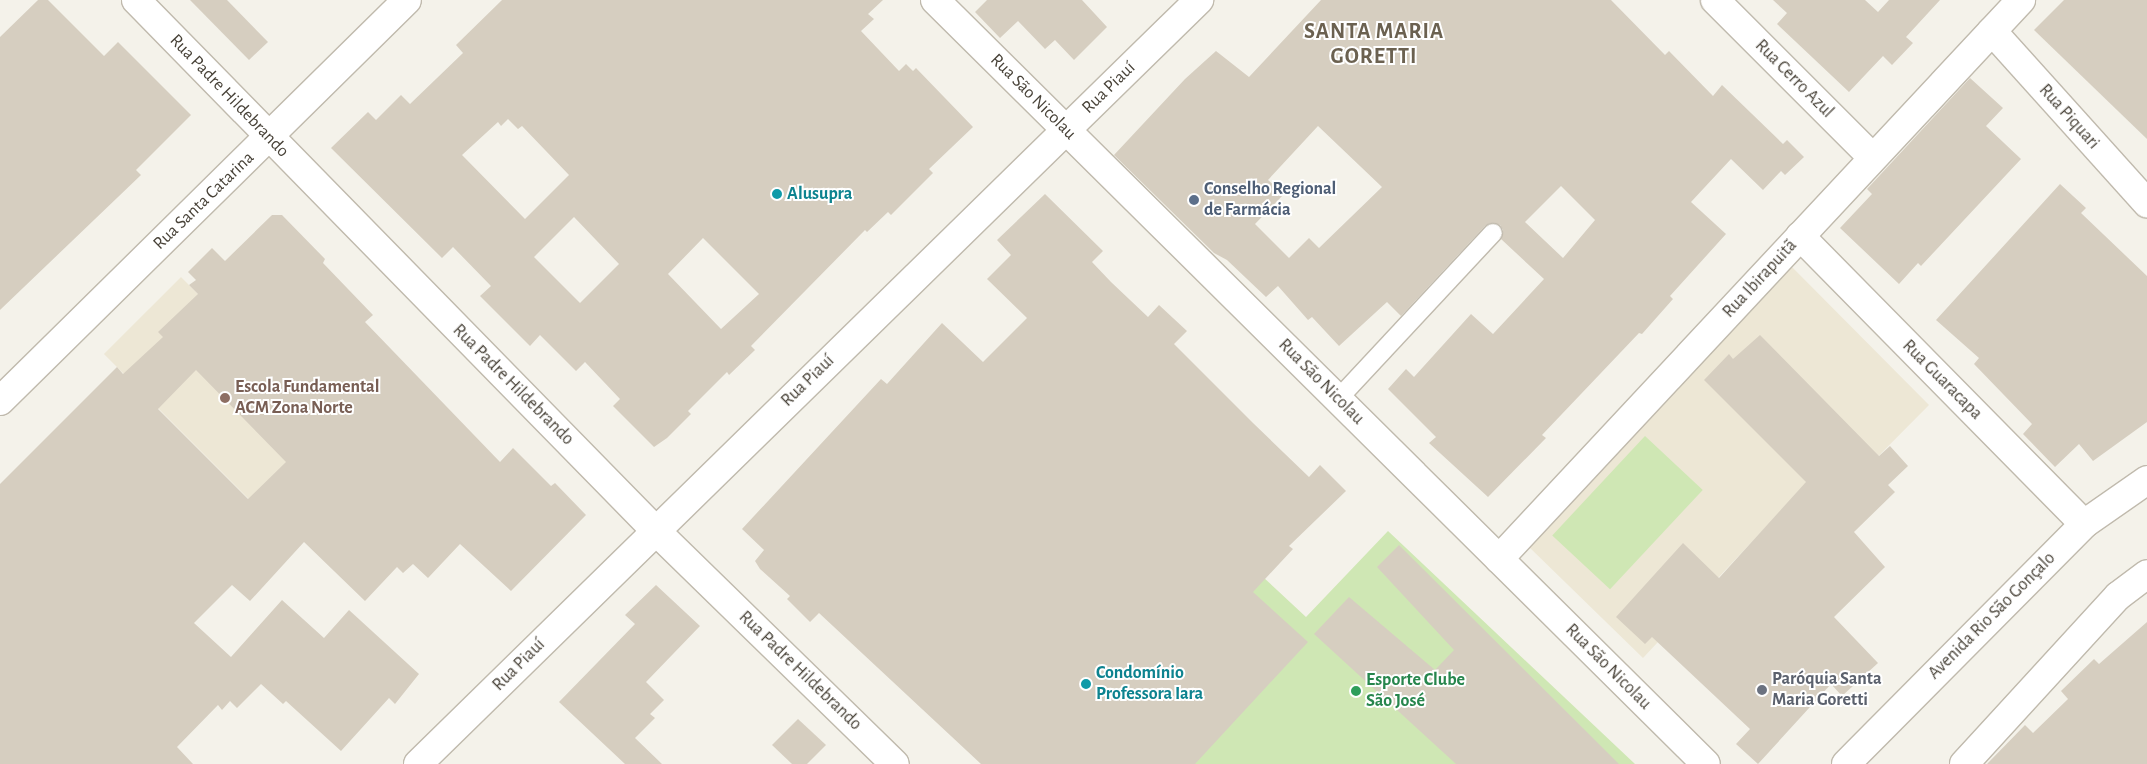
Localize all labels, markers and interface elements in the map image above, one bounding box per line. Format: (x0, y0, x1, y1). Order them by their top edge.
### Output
district label: SANTA MARIA GORETTI (1303, 18, 1445, 70)
street label: Rua Padre Hildebrando (165, 30, 293, 162)
street label: Rua Cerro Azul (1750, 35, 1838, 123)
street label: Rua São Nicolau (986, 50, 1080, 144)
street label: Rua Piauí (1078, 57, 1140, 119)
street label: Rua Piquari (2034, 80, 2104, 154)
street label: Rua Santa Catarina (149, 147, 259, 255)
place label: Conselho Regional de Farmácia (1204, 179, 1336, 222)
place label: Alusupra (787, 183, 852, 205)
marker: Alusupra (771, 188, 783, 200)
marker: Conselho Regional de Farmácia (1188, 194, 1200, 206)
street label: Rua Ibirapuitã (1718, 235, 1802, 323)
street label: Rua Padre Hildebrando (448, 320, 578, 450)
street label: Rua São Nicolau (1274, 335, 1368, 429)
street label: Rua Guaracapa (1897, 335, 1987, 425)
street label: Rua Piauí (777, 350, 839, 412)
place label: Escola Fundamental ACM Zona Norte (235, 377, 379, 419)
marker: Escola Fundamental ACM Zona Norte (219, 392, 231, 404)
street label: Avenida Rio São Gonçalo (1924, 548, 2060, 684)
street label: Rua Padre Hildebrando (734, 607, 866, 735)
street label: Rua São Nicolau (1561, 620, 1655, 714)
street label: Rua Piauí (488, 634, 550, 696)
place label: Condomínio Professora Iara (1096, 663, 1203, 706)
place label: Paróquia Santa Maria Goretti (1772, 669, 1882, 712)
place label: Esporte Clube São José (1366, 670, 1465, 712)
marker: Condomínio Professora Iara (1080, 678, 1092, 690)
marker: Paróquia Santa Maria Goretti (1756, 684, 1768, 696)
marker: Esporte Clube São José (1350, 685, 1362, 697)

